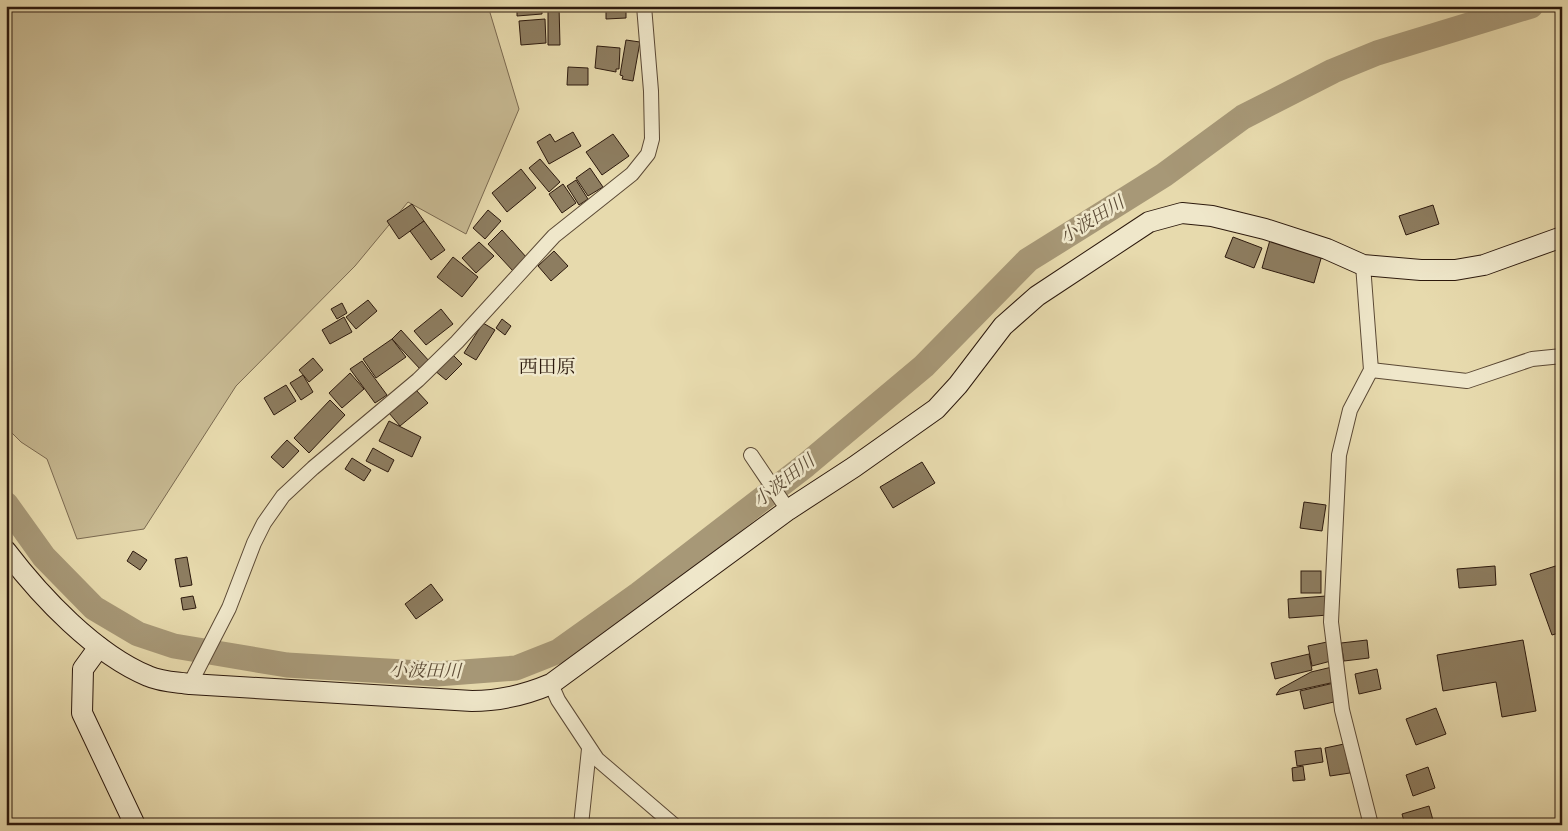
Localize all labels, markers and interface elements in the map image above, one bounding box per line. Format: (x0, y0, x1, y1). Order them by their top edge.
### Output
water label: 小波田川 (1056, 191, 1130, 248)
district label: 西田原 (518, 356, 576, 378)
water label: 小波田川 (749, 449, 820, 511)
water label: 小波田川 (389, 660, 463, 682)

